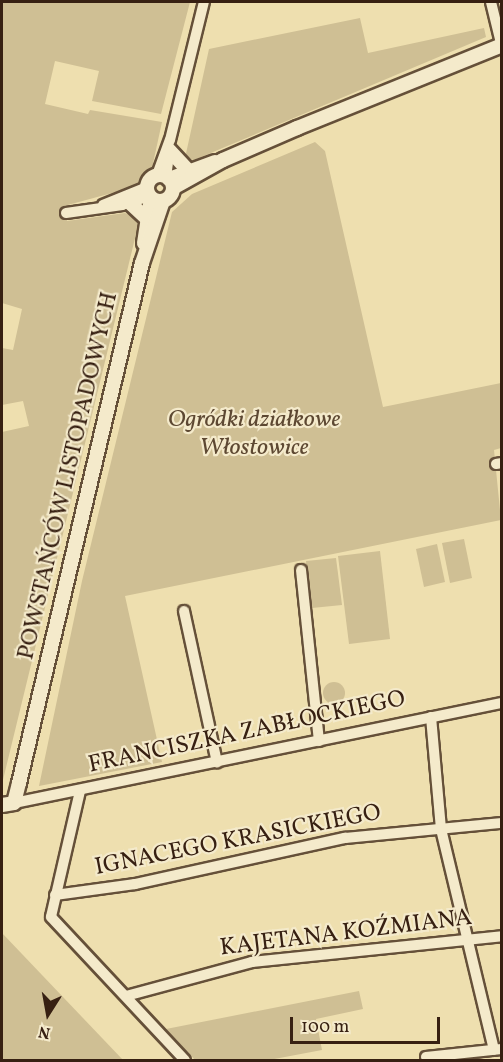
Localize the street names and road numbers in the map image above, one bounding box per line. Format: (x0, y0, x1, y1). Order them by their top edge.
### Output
street label: POWSTAŃCÓW LISTOPADOWYCH (13, 289, 125, 663)
street label: FRANCISZKA ZABŁOCKIEGO (86, 685, 408, 781)
street label: IGNACEGO KRASICKIEGO (92, 799, 384, 883)
street label: KAJETANA KOŹMIANA (218, 904, 474, 964)

